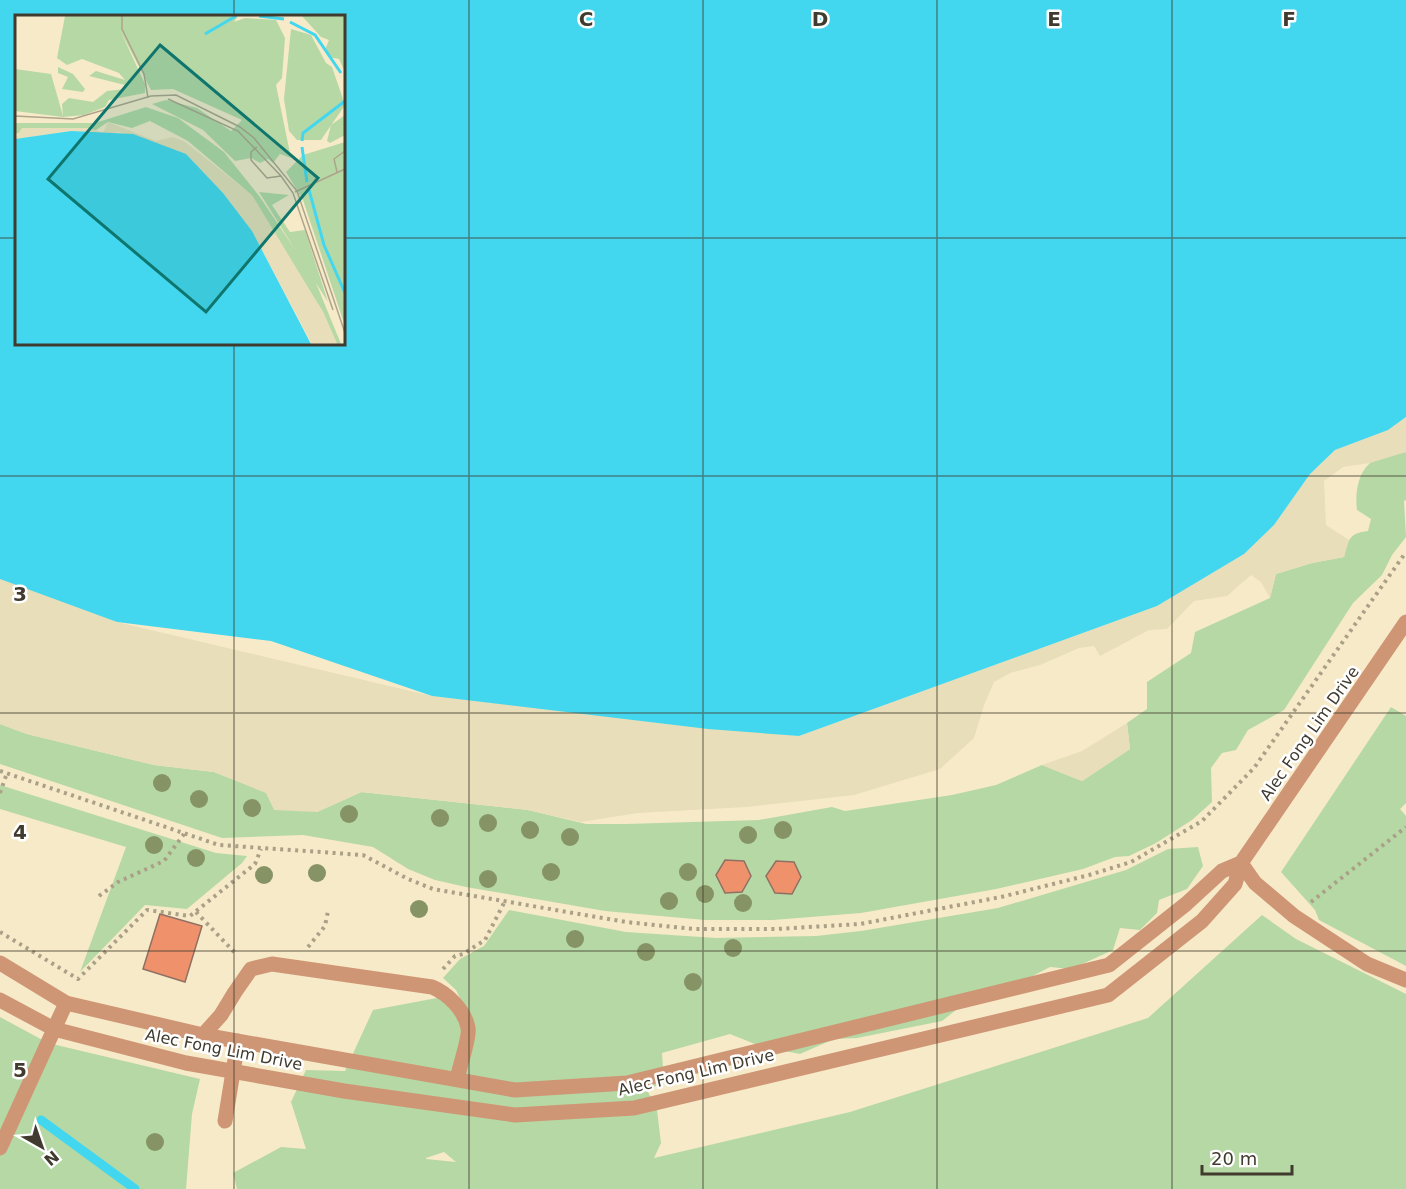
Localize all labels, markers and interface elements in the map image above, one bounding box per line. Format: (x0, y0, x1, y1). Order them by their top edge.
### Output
text: C (579, 7, 593, 31)
text: D (812, 7, 828, 31)
text: E (1047, 7, 1061, 31)
text: F (1282, 7, 1296, 31)
inset map (15, 15, 345, 345)
text: 3 (13, 582, 27, 606)
street label: Alec Fong Lim Drive (1256, 662, 1363, 804)
text: 4 (13, 820, 27, 844)
street label: Alec Fong Lim Drive (144, 1025, 304, 1074)
street label: Alec Fong Lim Drive (616, 1045, 776, 1100)
text: 5 (13, 1058, 27, 1082)
north arrow (12, 1117, 72, 1177)
scale bar (1202, 1138, 1292, 1176)
text: N (40, 1147, 63, 1170)
text: 20 m (1211, 1148, 1257, 1169)

